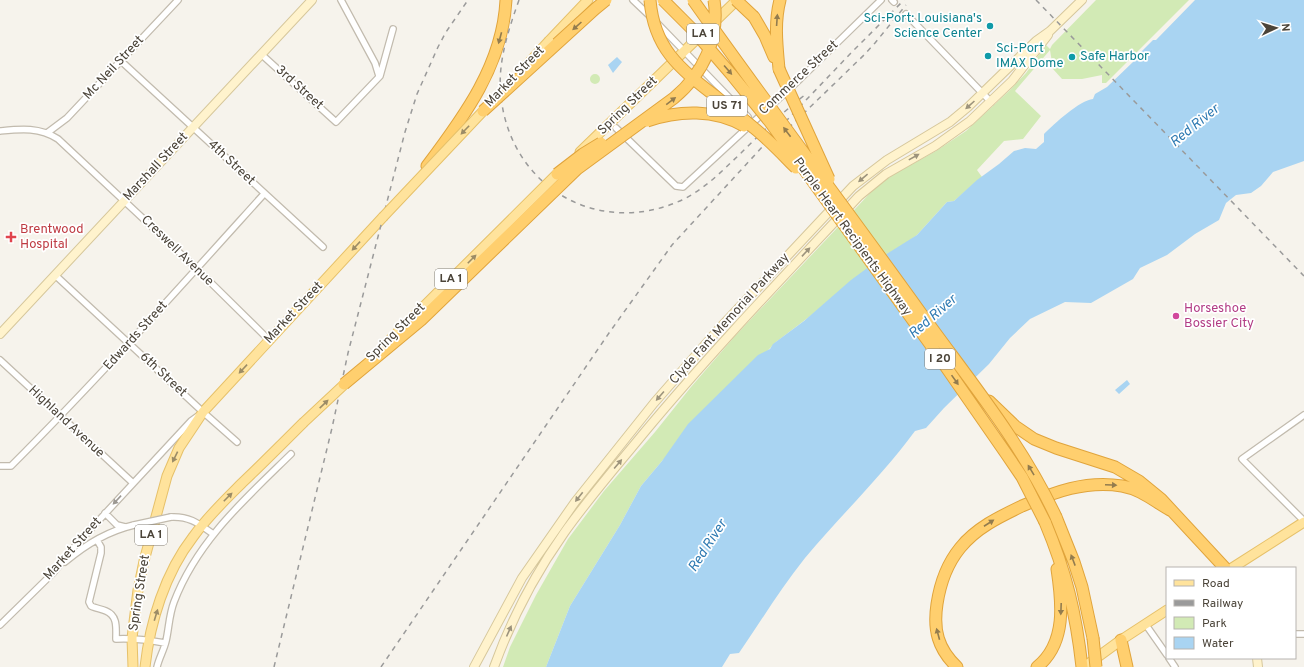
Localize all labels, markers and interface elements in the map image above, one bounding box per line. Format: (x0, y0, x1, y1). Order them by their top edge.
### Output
north arrow (1256, 8, 1296, 48)
place label: Sci-Port: Louisiana's Science Center (863, 11, 982, 42)
one-way arrow (773, 14, 780, 26)
one-way arrow (573, 21, 582, 30)
marker: Sci-Port: Louisiana's Science Center (985, 21, 995, 31)
text: N (1278, 23, 1292, 32)
road number: LA 1 (687, 24, 719, 44)
street label: Mc Neil Street (80, 33, 148, 103)
one-way arrow (497, 33, 503, 45)
street label: Commerce Street (756, 37, 842, 119)
place label: Sci-Port IMAX Dome (996, 41, 1063, 72)
street label: Market Street (482, 43, 548, 111)
place label: Safe Harbor (1080, 49, 1149, 65)
marker: Sci-Port IMAX Dome (983, 51, 993, 61)
marker: Safe Harbor (1067, 52, 1077, 62)
street label: 3rd Street (272, 62, 326, 114)
one-way arrow (723, 64, 732, 75)
street label: Spring Street (595, 73, 661, 139)
one-way arrow (665, 96, 676, 105)
road number: US 71 (707, 96, 747, 116)
one-way arrow (965, 100, 976, 109)
water label: Red River (1167, 100, 1224, 151)
one-way arrow (460, 125, 470, 135)
one-way arrow (783, 126, 792, 137)
street label: Marshall Street (120, 129, 192, 205)
street label: 4th Street (204, 137, 258, 189)
one-way arrow (908, 154, 919, 161)
street label: Purple Heart Recipients Highway (789, 155, 915, 319)
one-way arrow (858, 173, 869, 182)
street label: Creswell Avenue (137, 212, 217, 290)
place label: Brentwood Hospital (20, 222, 84, 253)
marker: Brentwood Hospital (5, 231, 17, 243)
one-way arrow (351, 241, 361, 251)
one-way arrow (802, 247, 811, 257)
street label: Clyde Fant Memorial Parkway (667, 250, 793, 388)
one-way arrow (467, 254, 477, 264)
road number: LA 1 (435, 269, 467, 289)
street label: Market Street (261, 279, 327, 347)
water label: Red River (905, 290, 962, 343)
street label: Edwards Street (101, 298, 171, 374)
street label: Spring Street (363, 300, 429, 366)
place label: Horseshoe Bossier City (1184, 301, 1254, 332)
marker: Horseshoe Bossier City (1171, 311, 1181, 321)
street label: 6th Street (136, 349, 190, 401)
road number: I 20 (925, 349, 955, 369)
one-way arrow (238, 364, 247, 374)
one-way arrow (951, 375, 959, 385)
street label: Highland Avenue (25, 383, 107, 461)
one-way arrow (656, 390, 665, 401)
one-way arrow (319, 399, 329, 409)
one-way arrow (171, 451, 178, 463)
one-way arrow (613, 459, 622, 470)
one-way arrow (1027, 465, 1035, 476)
one-way arrow (1105, 481, 1117, 488)
one-way arrow (575, 492, 583, 503)
one-way arrow (223, 493, 233, 502)
one-way arrow (113, 496, 122, 505)
street label: Market Street (41, 514, 105, 584)
water label: Red River (685, 515, 732, 575)
one-way arrow (983, 520, 994, 527)
road number: LA 1 (135, 525, 167, 545)
one-way arrow (1069, 553, 1075, 565)
street label: Spring Street (126, 554, 154, 632)
legend (1166, 567, 1296, 659)
text: Road (1202, 576, 1230, 592)
text: Railway (1202, 596, 1243, 612)
one-way arrow (1058, 603, 1064, 616)
one-way arrow (153, 609, 159, 621)
text: Park (1202, 616, 1227, 632)
one-way arrow (506, 626, 512, 637)
one-way arrow (934, 628, 940, 641)
text: Water (1202, 636, 1234, 652)

